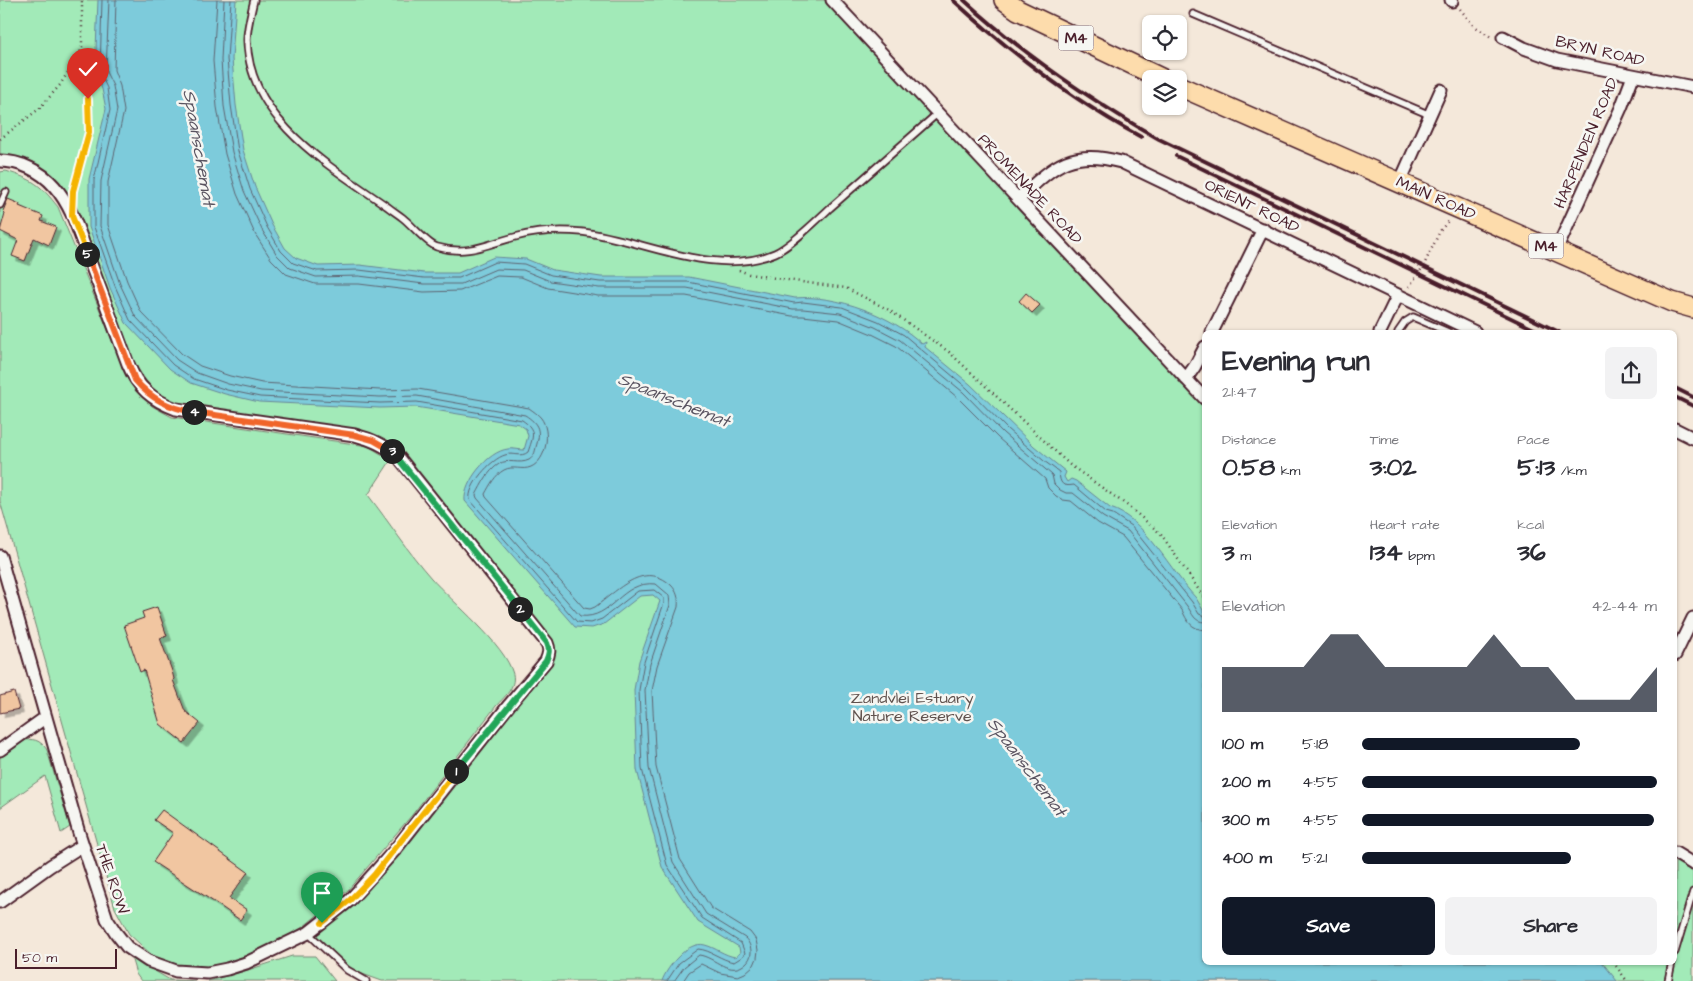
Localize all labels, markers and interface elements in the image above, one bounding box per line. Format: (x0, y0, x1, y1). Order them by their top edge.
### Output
map controls (1142, 15, 1187, 115)
button: locate (1142, 15, 1187, 60)
road number: M4 (1058, 26, 1094, 50)
street label: BRYN ROAD (1553, 30, 1647, 72)
pin (67, 48, 109, 99)
icon: check (74, 55, 102, 83)
button: layers (1142, 70, 1187, 115)
street label: HARPENDEN ROAD (1549, 74, 1623, 212)
water label: Spaanschemat (176, 88, 222, 210)
street label: PROMENADE ROAD (973, 129, 1087, 249)
street label: MAIN ROAD (1393, 171, 1479, 225)
street label: ORIENT ROAD (1201, 173, 1303, 239)
road number: M4 (1528, 234, 1564, 258)
pin: 5 (74, 242, 100, 266)
text: 5 (83, 244, 92, 264)
text: Evening run (1222, 342, 1370, 381)
button: share (1605, 347, 1657, 399)
water label: Spaanschemat (614, 366, 735, 434)
text: 21:47 (1222, 381, 1257, 403)
pin: 4 (182, 400, 206, 424)
text: 4 (190, 402, 199, 422)
text: Distance (1222, 430, 1276, 450)
text: Time (1370, 430, 1399, 450)
text: Pace (1517, 430, 1550, 450)
pin: 3 (380, 438, 404, 464)
text: 3 (389, 441, 396, 461)
text: 0.58 (1222, 450, 1275, 485)
text: 3:02 (1370, 450, 1417, 485)
text: 5:13 (1517, 450, 1555, 485)
text: km (1275, 461, 1300, 481)
text: /km (1555, 461, 1587, 481)
text: Elevation (1222, 515, 1277, 535)
text: Heart rate (1370, 515, 1440, 535)
text: kcal (1517, 515, 1544, 535)
text: 3 (1222, 535, 1235, 570)
text: 134 (1370, 535, 1403, 570)
text: 36 (1517, 535, 1546, 570)
text: m (1235, 546, 1251, 566)
text: bpm (1403, 546, 1435, 566)
text: Elevation (1222, 595, 1285, 617)
text: 42–44 m (1591, 595, 1657, 617)
pin: 2 (508, 596, 532, 622)
text: 2 (516, 599, 525, 619)
park label: Zandvlei Estuary Nature Reserve (850, 687, 974, 727)
water label: Spaanschemat (981, 712, 1074, 823)
text: 100 m (1222, 733, 1263, 755)
text: 5:18 (1302, 733, 1328, 755)
pin: 1 (444, 758, 468, 784)
text: 1 (456, 761, 457, 781)
text: 200 m (1222, 771, 1270, 793)
text: 4:55 (1302, 771, 1338, 793)
text: 300 m (1222, 809, 1269, 831)
text: 4:55 (1302, 809, 1338, 831)
street label: THE ROW (90, 841, 134, 917)
text: 400 m (1222, 847, 1272, 869)
text: 5:21 (1302, 847, 1327, 869)
pin (301, 872, 343, 923)
icon: arrive (308, 879, 336, 907)
button: Save (1222, 897, 1435, 955)
button: Share (1445, 897, 1657, 955)
scale bar (15, 946, 118, 969)
text: 50 m (22, 948, 57, 968)

